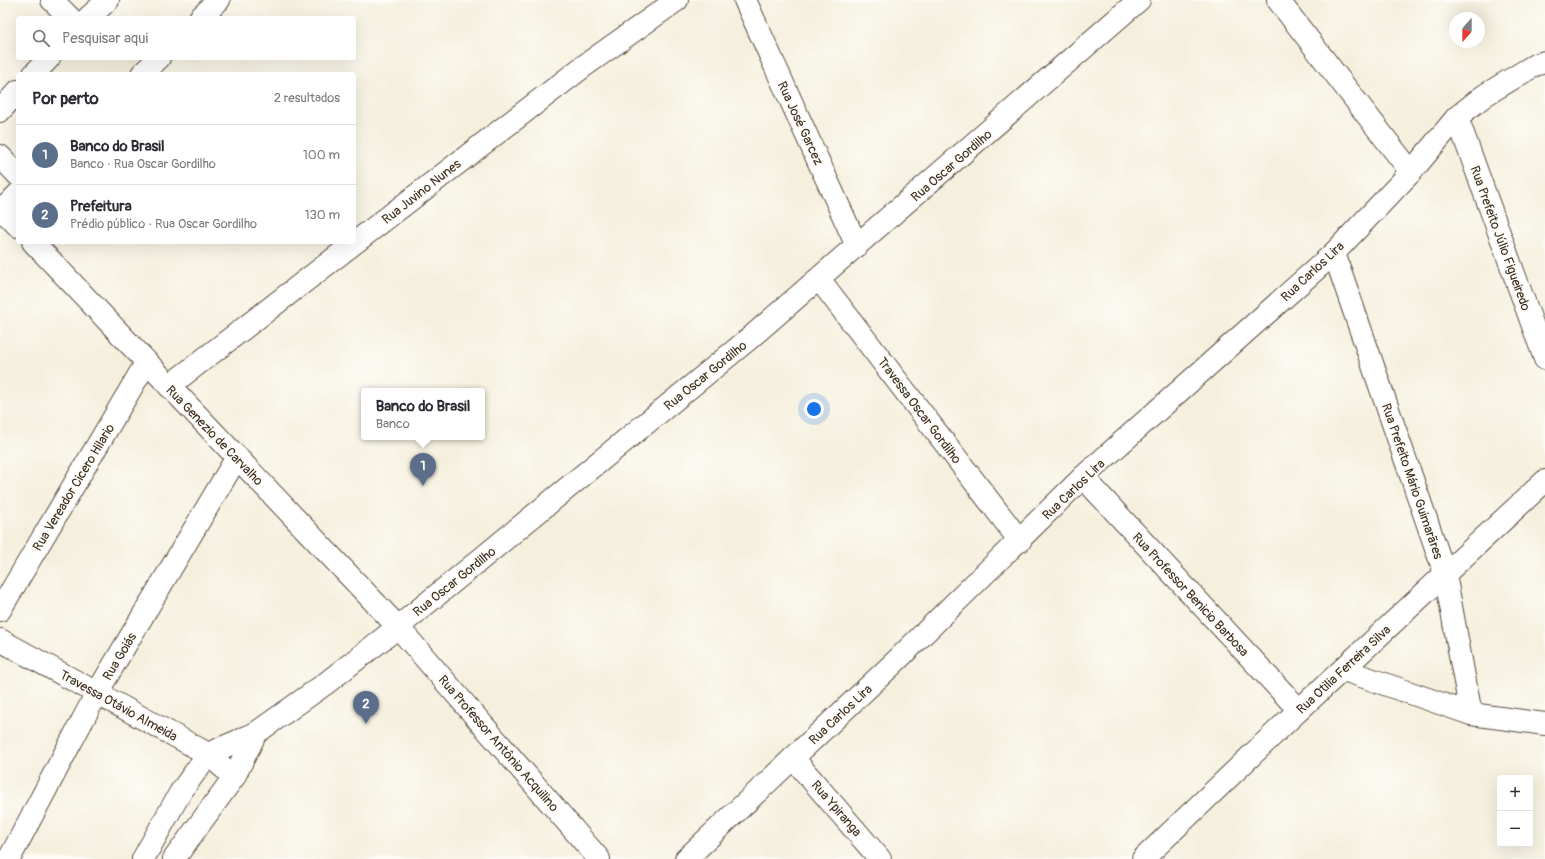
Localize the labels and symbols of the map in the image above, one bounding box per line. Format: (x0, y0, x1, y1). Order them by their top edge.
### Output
north arrow (1449, 12, 1485, 48)
street label: Rua José Garcez (774, 79, 827, 168)
street label: Rua Oscar Gordilho (908, 126, 995, 205)
street label: Rua Juvino Nunes (379, 156, 465, 228)
street label: Rua Prefeito Júlio Figueiredo (1466, 164, 1534, 313)
street label: Rua Carlos Lira (1278, 238, 1348, 305)
street label: Rua Oscar Gordilho (661, 337, 750, 414)
street label: Travessa Oscar Gordilho (874, 354, 964, 467)
street label: Rua Genezio de Carvalho (162, 382, 266, 489)
your location (804, 399, 824, 419)
street label: Rua Prefeito Mário Guimarãres (1378, 401, 1446, 562)
street label: Rua Vereador Cicero Hilario (29, 421, 118, 554)
pin: 1 (410, 453, 436, 486)
street label: Rua Carlos Lira (1039, 456, 1108, 523)
street label: Rua Professor Benicio Barbosa (1129, 529, 1252, 660)
street label: Rua Oscar Gordilho (410, 543, 499, 620)
street label: Rua Otilia Ferreira Silva (1293, 622, 1394, 718)
street label: Rua Goiás (99, 630, 140, 683)
street label: Travessa Otávio Almeida (57, 667, 180, 745)
street label: Rua Professor Antônio Acquilino (435, 672, 562, 815)
street label: Rua Carlos Lira (806, 681, 876, 748)
pin: 2 (353, 691, 379, 724)
street label: Rua Ypiranga (808, 777, 865, 840)

